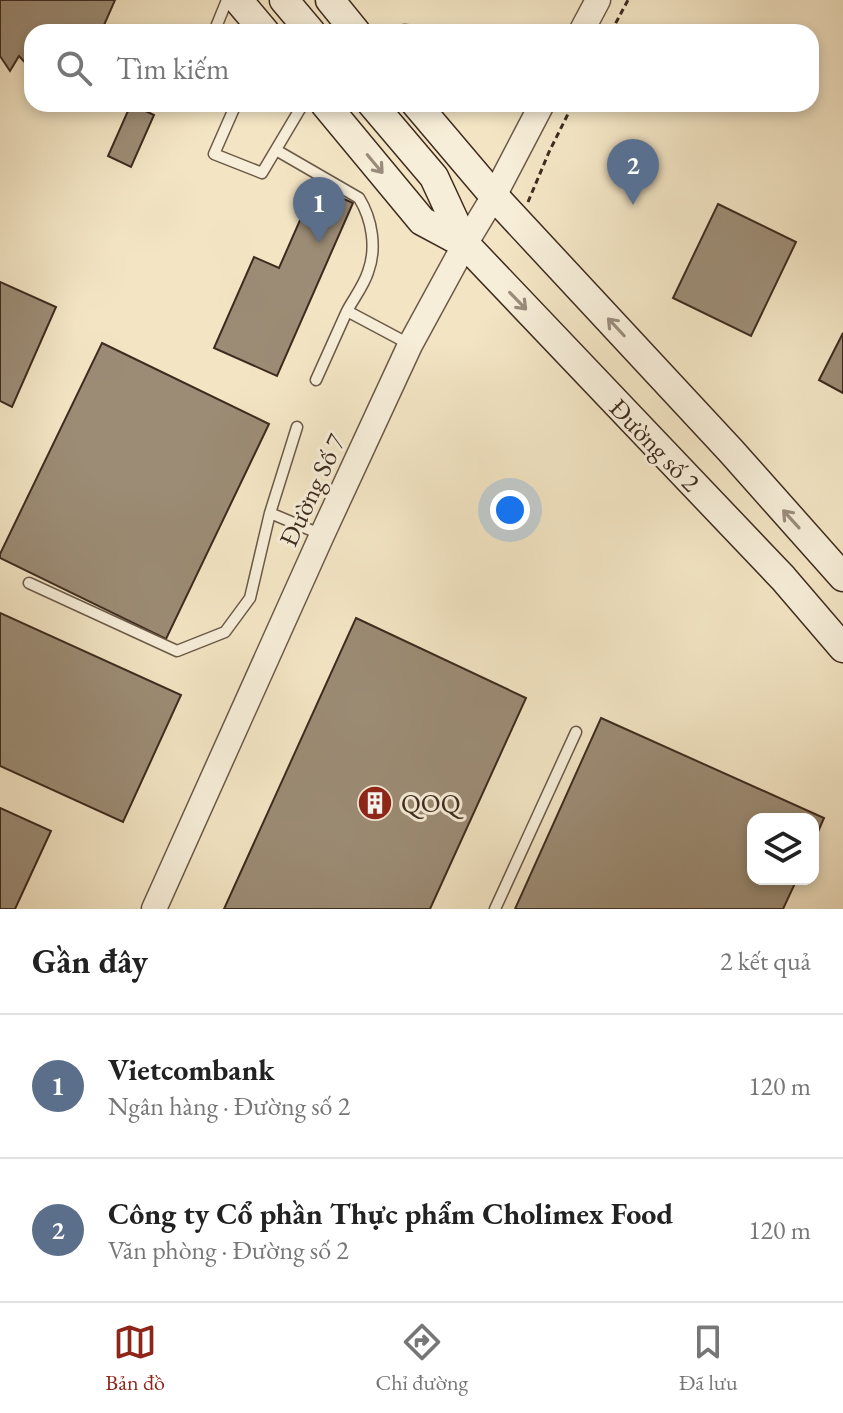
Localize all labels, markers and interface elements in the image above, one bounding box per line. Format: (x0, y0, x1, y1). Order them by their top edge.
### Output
search box (24, 24, 819, 112)
icon: search (52, 46, 96, 90)
text: Tìm kiếm (116, 49, 229, 88)
pin: 2 (607, 139, 659, 205)
one-way arrow (366, 153, 384, 174)
pin: 1 (293, 177, 345, 243)
one-way arrow (509, 290, 527, 310)
one-way arrow (607, 317, 625, 337)
street label: Đường số 2 (602, 391, 708, 499)
street label: Đường Số 7 (271, 428, 353, 552)
your location (490, 490, 530, 530)
one-way arrow (782, 509, 800, 529)
building icon: QOQ (356, 784, 394, 822)
place label: QOQ (401, 786, 464, 820)
map controls (747, 813, 819, 885)
button: layers (747, 813, 819, 885)
text: Gần đây (32, 939, 148, 983)
text: 2 kết quả (720, 944, 811, 978)
text: Vietcombank (108, 1050, 275, 1089)
text: 1 (51, 1069, 65, 1103)
text: 120 m (748, 1069, 811, 1103)
text: Ngân hàng · Đường số 2 (108, 1089, 350, 1123)
text: Công ty Cổ phần Thực phẩm Cholimex Food (108, 1194, 673, 1233)
text: 2 (51, 1213, 65, 1247)
text: 120 m (748, 1213, 811, 1247)
text: Văn phòng · Đường số 2 (108, 1233, 349, 1267)
tab: Bản đồ (105, 1320, 165, 1397)
tab: Chỉ đường (376, 1320, 468, 1397)
tab: Đã lưu (679, 1320, 738, 1397)

